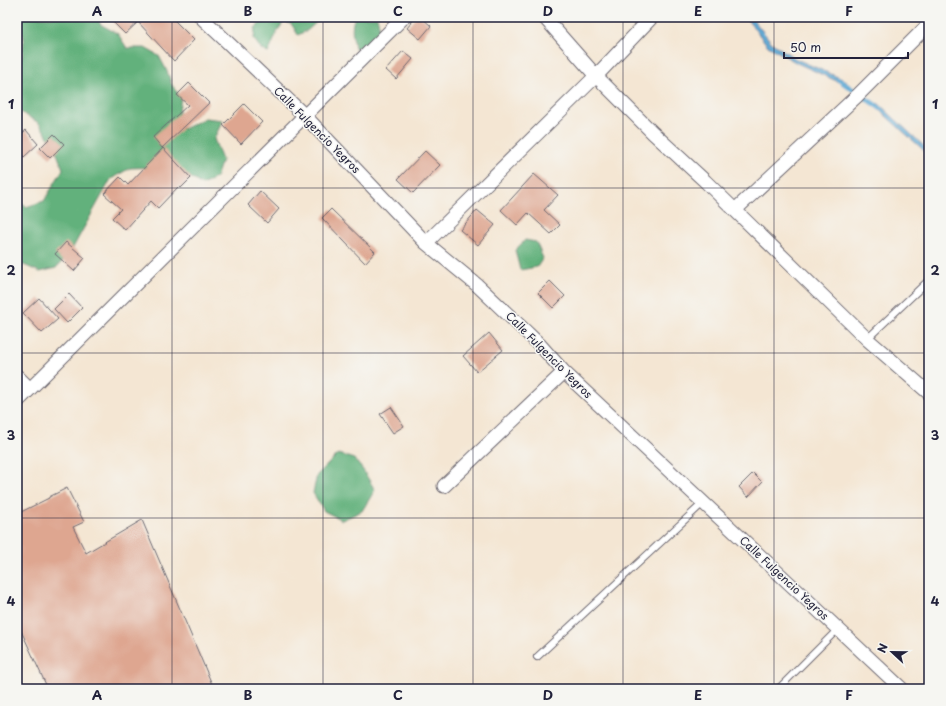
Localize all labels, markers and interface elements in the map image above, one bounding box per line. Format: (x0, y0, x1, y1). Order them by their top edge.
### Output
text: A (92, 1, 102, 20)
text: B (244, 1, 253, 20)
text: C (393, 1, 403, 20)
text: D (543, 1, 553, 20)
text: E (694, 1, 702, 20)
text: F (845, 1, 853, 20)
scale bar (784, 34, 908, 60)
text: 50 m (790, 38, 821, 56)
street label: Calle Fulgencio Yegros (270, 82, 365, 177)
text: 1 (8, 94, 14, 113)
text: 1 (932, 94, 938, 113)
text: 2 (6, 260, 16, 279)
text: 2 (930, 260, 940, 279)
street label: Calle Fulgencio Yegros (502, 307, 597, 402)
text: 3 (7, 425, 16, 444)
text: 3 (931, 425, 940, 444)
street label: Calle Fulgencio Yegros (736, 532, 833, 624)
text: 4 (7, 591, 16, 610)
text: 4 (931, 591, 940, 610)
north arrow (872, 632, 912, 672)
text: N (873, 641, 892, 655)
text: A (92, 685, 102, 704)
text: B (244, 685, 253, 704)
text: C (393, 685, 403, 704)
text: D (543, 685, 553, 704)
text: E (694, 685, 702, 704)
text: F (845, 685, 853, 704)

